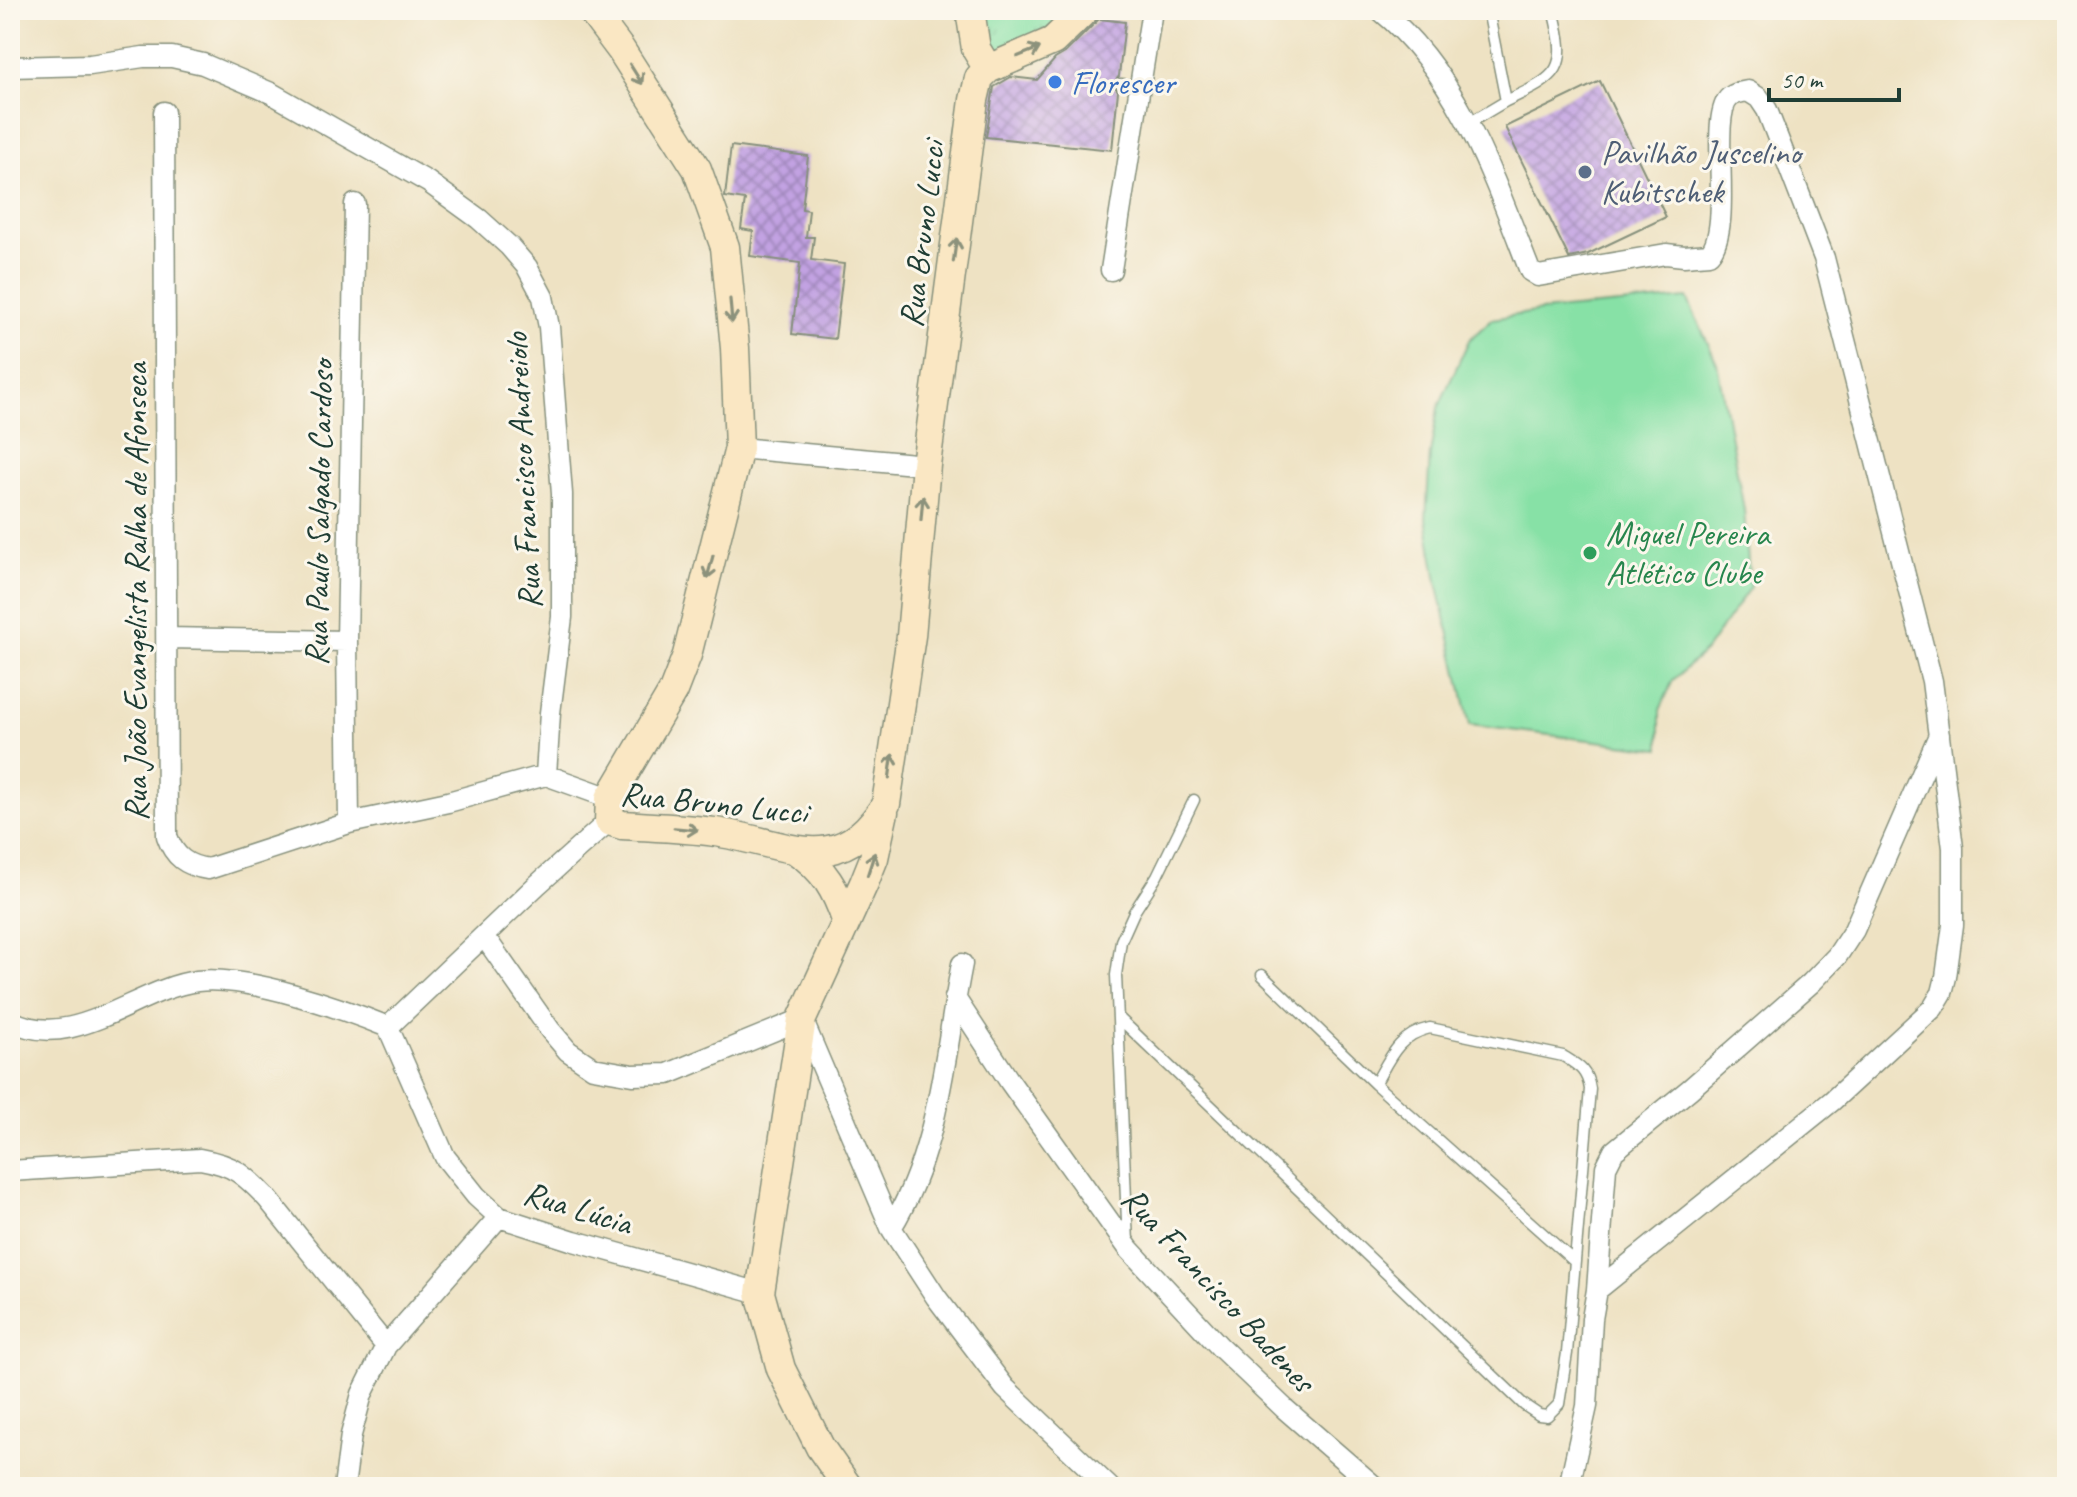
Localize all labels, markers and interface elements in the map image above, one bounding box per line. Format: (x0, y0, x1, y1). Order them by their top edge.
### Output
one-way arrow (1016, 44, 1041, 58)
scale bar (1769, 52, 1899, 102)
place label: Florescer (1071, 61, 1178, 104)
one-way arrow (629, 62, 645, 85)
text: 50 m (1781, 65, 1824, 95)
marker: Florescer (1046, 73, 1064, 91)
place label: Pavilhão Juscelino Kubitschek (1601, 131, 1804, 213)
street label: Rua Bruno Lucci (889, 134, 955, 330)
marker: Pavilhão Juscelino Kubitschek (1576, 163, 1594, 181)
one-way arrow (948, 238, 963, 264)
one-way arrow (724, 297, 739, 324)
street label: Rua Francisco Andreiolo (494, 330, 551, 610)
street label: Rua Paulo Salgado Cardoso (294, 356, 343, 666)
street label: Rua João Evangelista Ralha de Afonseca (114, 360, 157, 821)
one-way arrow (915, 495, 930, 522)
place label: Miguel Pereira Atlético Clube (1606, 512, 1772, 594)
marker: Miguel Pereira Atlético Clube (1581, 544, 1599, 562)
one-way arrow (701, 554, 716, 580)
one-way arrow (884, 754, 899, 779)
street label: Rua Bruno Lucci (618, 771, 814, 834)
one-way arrow (672, 822, 699, 837)
one-way arrow (865, 852, 879, 877)
street label: Rua Lúcia (519, 1171, 639, 1245)
street label: Rua Francisco Badenes (1112, 1178, 1327, 1403)

